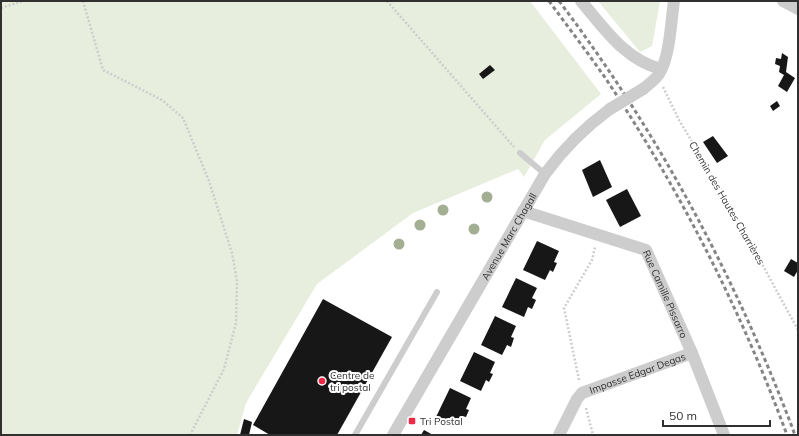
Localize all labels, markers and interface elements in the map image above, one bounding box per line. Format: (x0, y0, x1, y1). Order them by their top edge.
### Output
street label: Chemin des Hautes Charrières (686, 139, 768, 267)
street label: Avenue Marc Chagall (478, 190, 539, 282)
street label: Rue Camille Pissarro (640, 248, 691, 340)
street label: Impasse Edgar Degas (587, 349, 687, 396)
place label: Centre de tri postal (330, 369, 374, 394)
marker: Centre de tri postal (317, 376, 327, 386)
scale bar (663, 402, 770, 428)
text: 50 m (669, 408, 697, 423)
place label: Tri Postal (420, 415, 463, 428)
marker: Tri Postal (407, 416, 417, 426)

